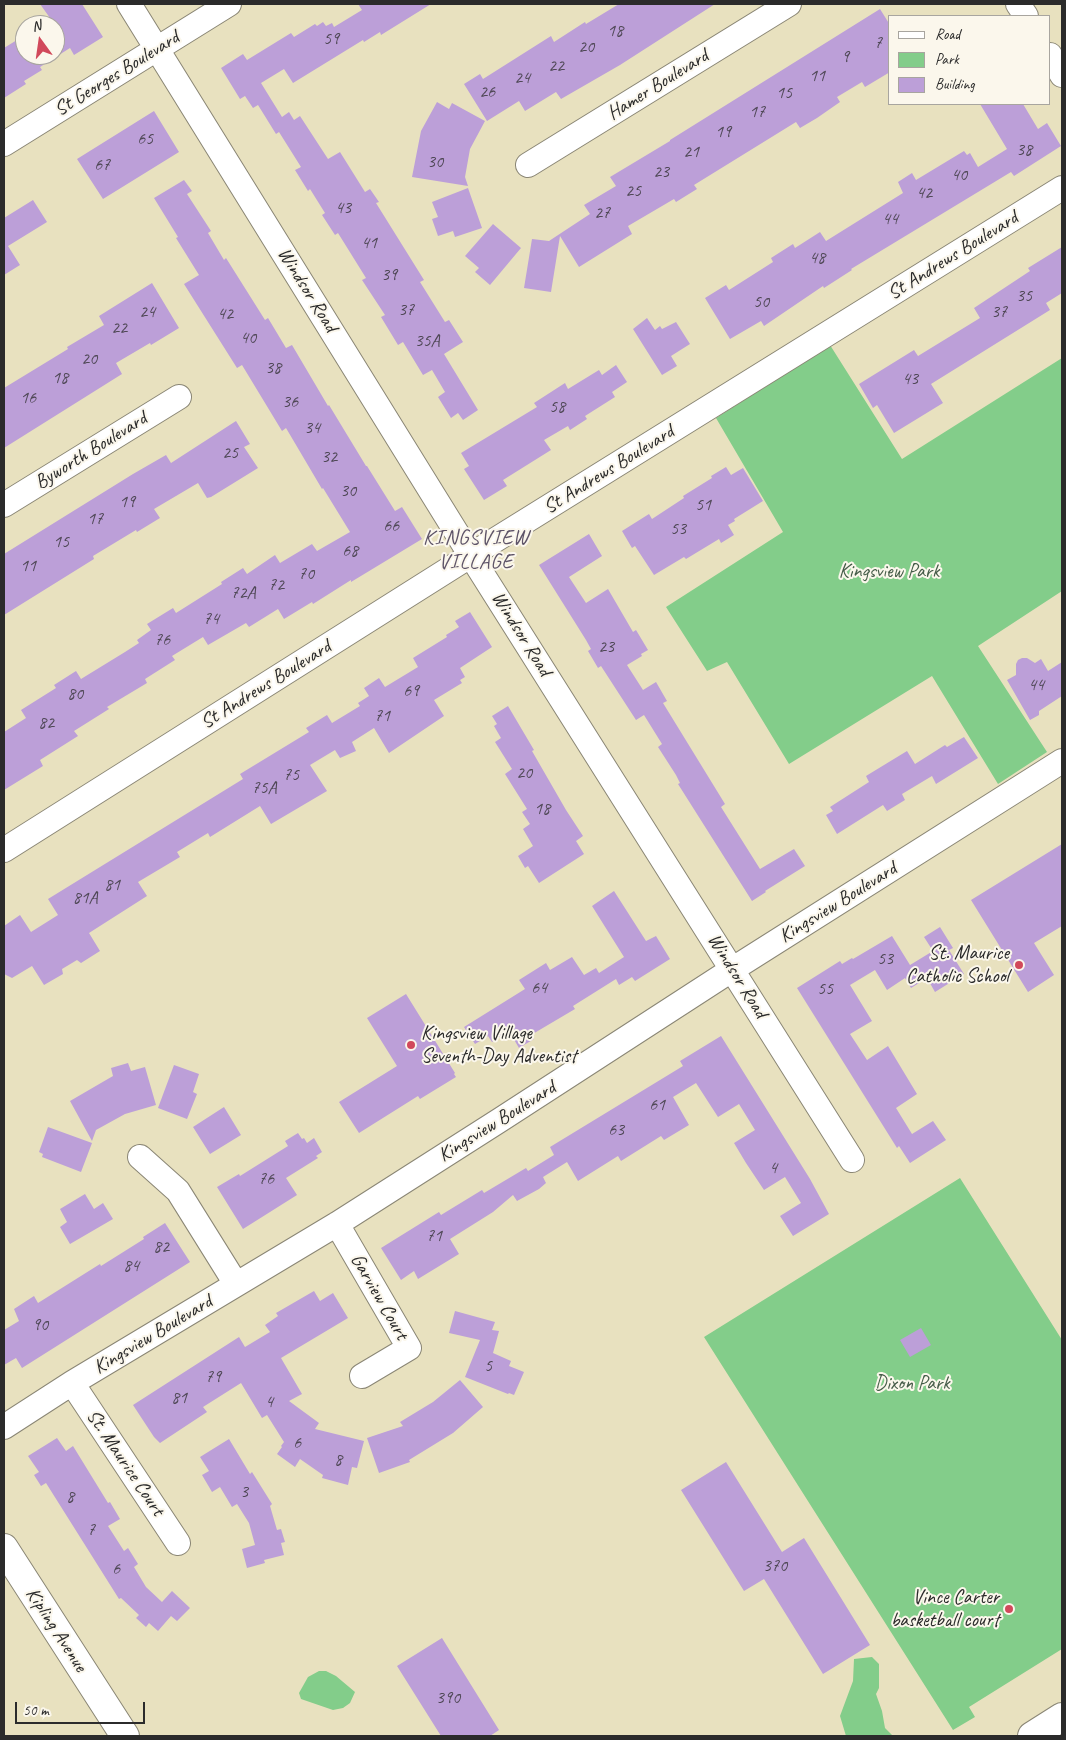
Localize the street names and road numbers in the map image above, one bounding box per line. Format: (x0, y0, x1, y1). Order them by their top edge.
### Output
street label: St Georges Boulevard (50, 26, 184, 122)
street label: Hamer Boulevard (603, 44, 713, 126)
street label: St Andrews Boulevard (883, 206, 1023, 306)
street label: Windsor Road (272, 243, 342, 337)
street label: Byworth Boulevard (31, 407, 151, 495)
street label: St Andrews Boulevard (539, 420, 679, 520)
street label: Windsor Road (486, 587, 556, 681)
street label: St Andrews Boulevard (196, 635, 336, 735)
street label: Kingsview Boulevard (775, 857, 901, 949)
street label: Windsor Road (702, 929, 772, 1023)
street label: Kingsview Boulevard (434, 1076, 560, 1168)
street label: Garview Court (345, 1250, 413, 1344)
street label: Kingsview Boulevard (89, 1290, 217, 1380)
street label: St. Maurice Court (81, 1405, 169, 1521)
street label: Kipling Avenue (20, 1583, 92, 1677)

